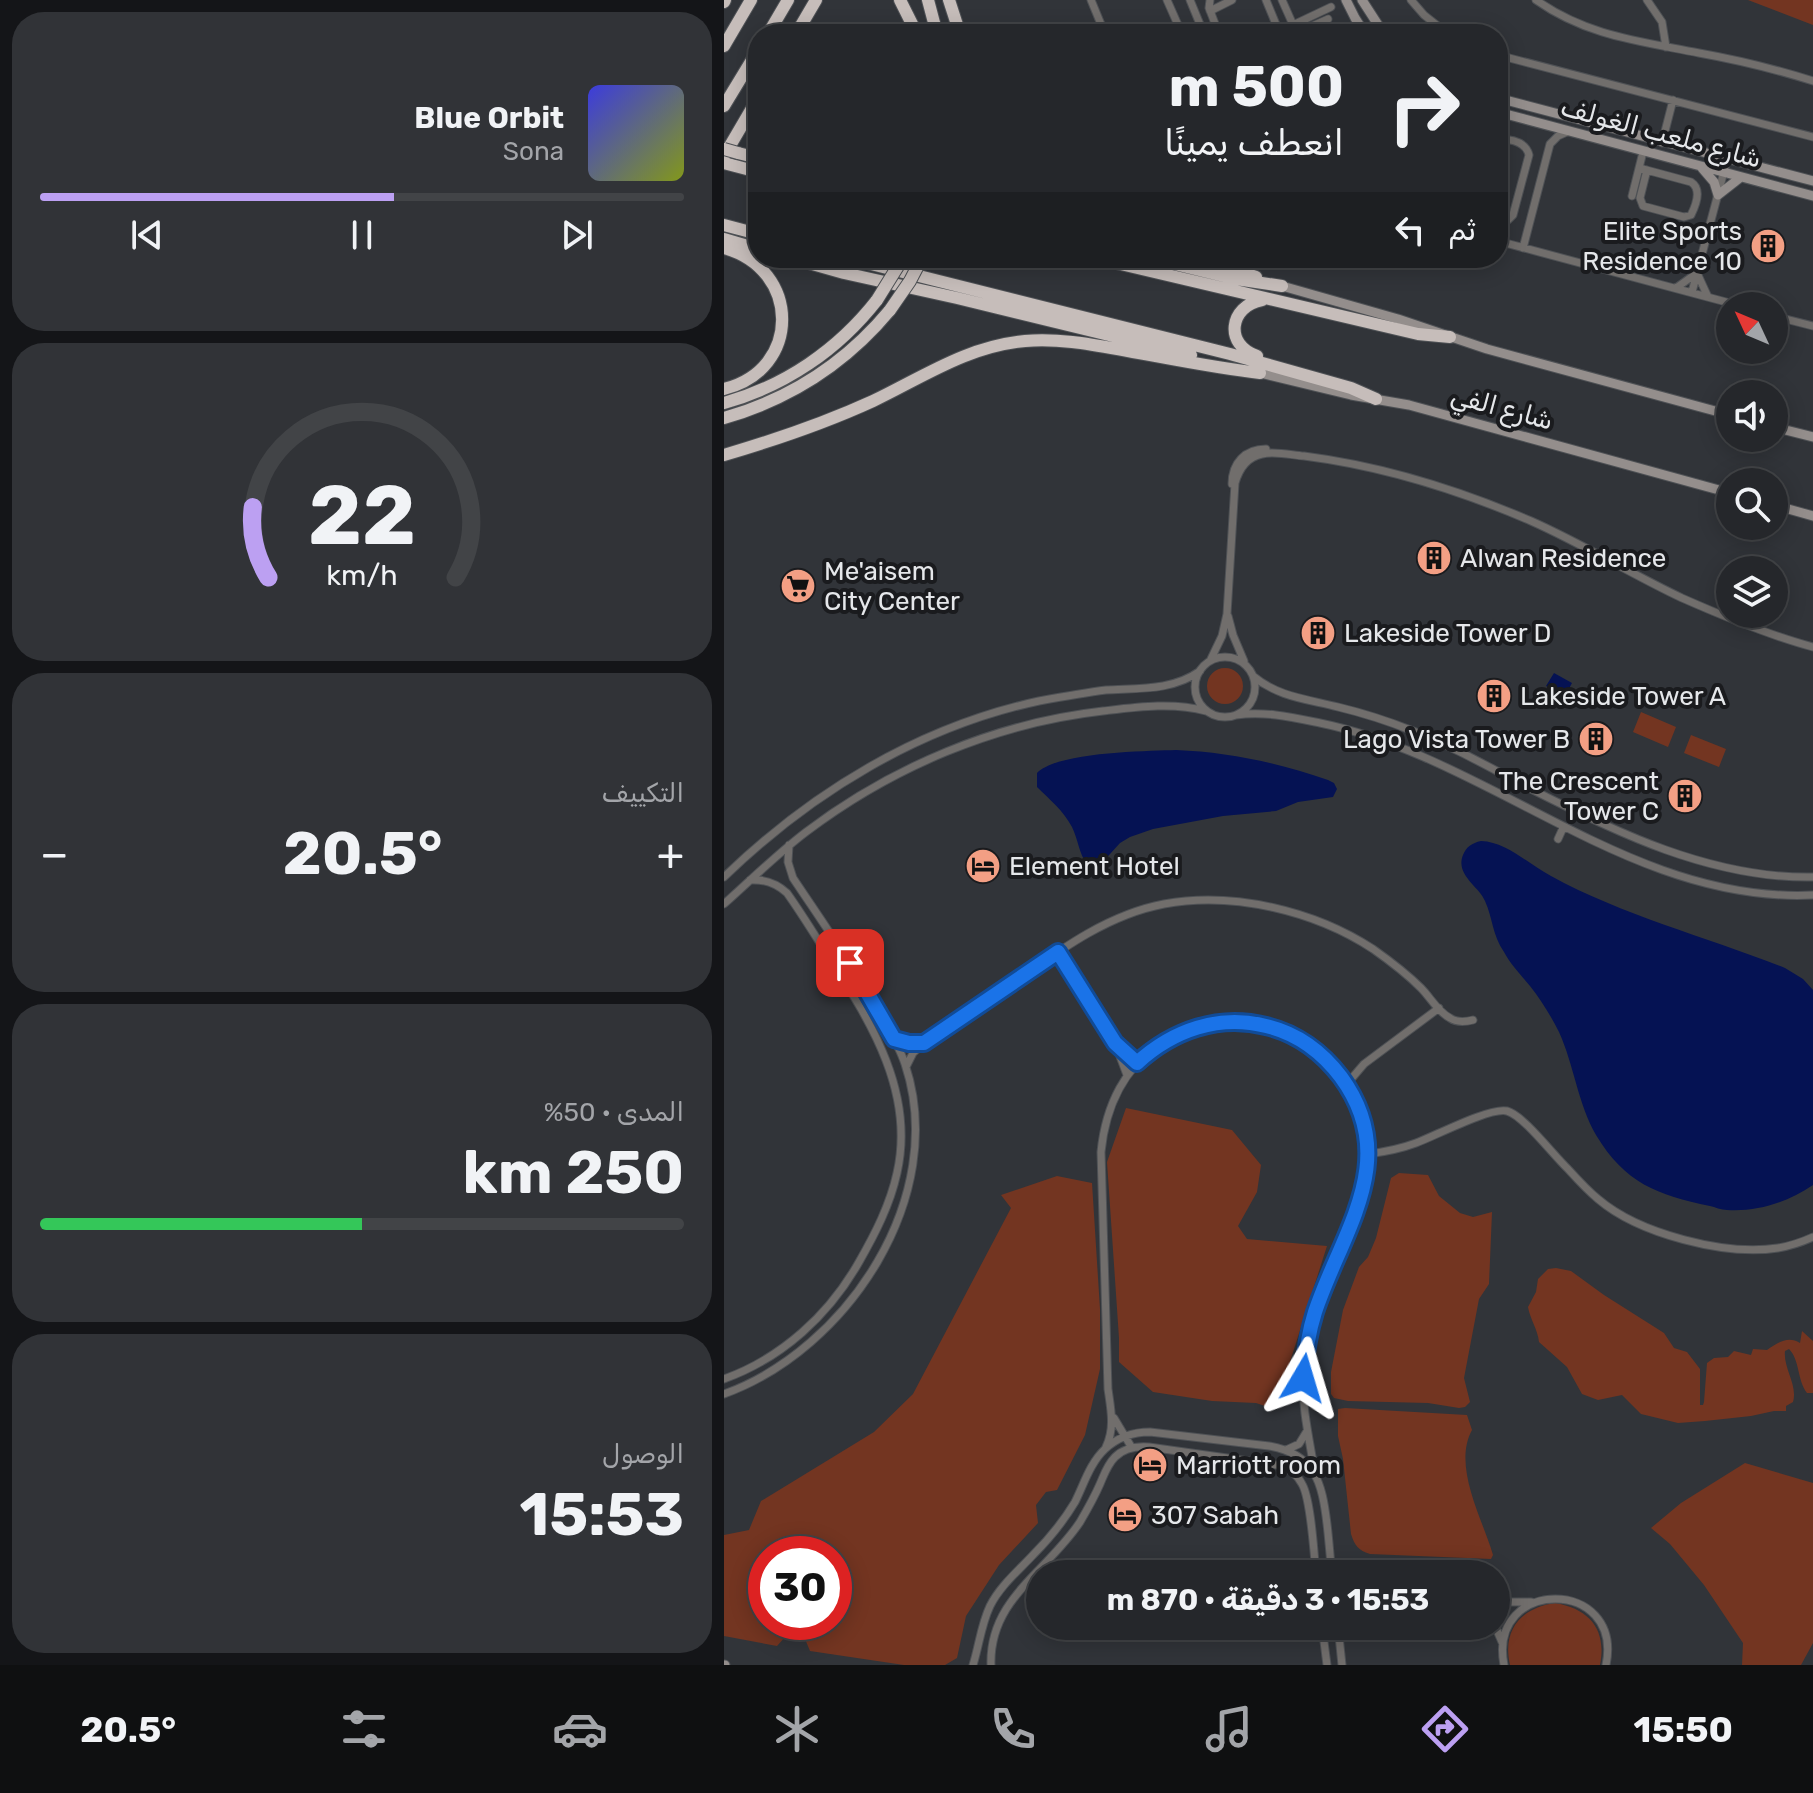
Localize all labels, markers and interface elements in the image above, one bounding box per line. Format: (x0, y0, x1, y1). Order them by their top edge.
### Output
text: 500 m (1168, 54, 1344, 120)
icon: right (1372, 56, 1476, 160)
street label: شارع ملعب الغولف (1557, 91, 1765, 177)
text: Blue Orbit (414, 100, 564, 136)
text: انعطف يمينًا (1164, 121, 1344, 164)
text: Sona (503, 136, 564, 167)
icon: left (1388, 208, 1432, 252)
text: ثم (1448, 212, 1476, 248)
icon: previous (125, 213, 169, 257)
icon: pause (340, 213, 384, 257)
icon: next (555, 213, 599, 257)
place label: Elite Sports Residence 10 (1582, 216, 1742, 277)
building icon: Elite Sports Residence 10 (1749, 227, 1787, 265)
north arrow (1716, 292, 1788, 364)
map controls (1716, 292, 1788, 628)
street label: شارع الفي (1446, 379, 1557, 440)
button: sound (1716, 380, 1788, 452)
text: 22 (308, 465, 416, 564)
button: search (1716, 468, 1788, 540)
building icon: Alwan Residence (1415, 539, 1453, 577)
place label: Alwan Residence (1460, 543, 1666, 574)
place label: Me'aisem City Center (824, 556, 960, 617)
button: layers (1716, 556, 1788, 628)
text: km/h (326, 558, 398, 592)
supermarket icon: Me'aisem City Center (779, 567, 817, 605)
building icon: Lakeside Tower D (1299, 614, 1337, 652)
place label: Lakeside Tower D (1344, 618, 1551, 649)
building icon: Lakeside Tower A (1475, 677, 1513, 715)
place label: Lakeside Tower A (1520, 681, 1726, 712)
building icon: Lago Vista Tower B (1577, 720, 1615, 758)
place label: Lago Vista Tower B (1343, 724, 1570, 755)
place label: The Crescent Tower C (1498, 766, 1659, 827)
building icon: The Crescent Tower C (1666, 777, 1704, 815)
text: التكييف (602, 778, 684, 809)
text: 20.5° (283, 818, 443, 889)
text: − (40, 828, 69, 880)
text: + (657, 828, 684, 880)
hotel icon: Element Hotel (964, 847, 1002, 885)
place label: Element Hotel (1009, 851, 1180, 882)
pin (816, 929, 884, 997)
icon: arrive (828, 941, 872, 985)
text: المدى · 50% (544, 1097, 684, 1128)
text: 250 km (463, 1137, 684, 1208)
position arrow (1261, 1336, 1345, 1420)
text: الوصول (602, 1439, 684, 1470)
hotel icon: Marriott room (1131, 1446, 1169, 1484)
place label: Marriott room (1176, 1450, 1341, 1481)
text: 15:53 (520, 1479, 684, 1550)
hotel icon: 307 Sabah (1106, 1496, 1144, 1534)
place label: 307 Sabah (1151, 1500, 1279, 1531)
speed limit sign: 30 (748, 1536, 852, 1640)
text: 15:53 · 3 دقيقة · 870 m (1107, 1582, 1429, 1618)
icon: filters (336, 1701, 392, 1757)
icon: car (552, 1701, 608, 1757)
icon: climate (769, 1701, 825, 1757)
icon: phone (985, 1701, 1041, 1757)
icon: music (1201, 1701, 1257, 1757)
icon: directions (1417, 1701, 1473, 1757)
text: 20.5° (80, 1708, 176, 1751)
text: 15:50 (1634, 1708, 1733, 1751)

